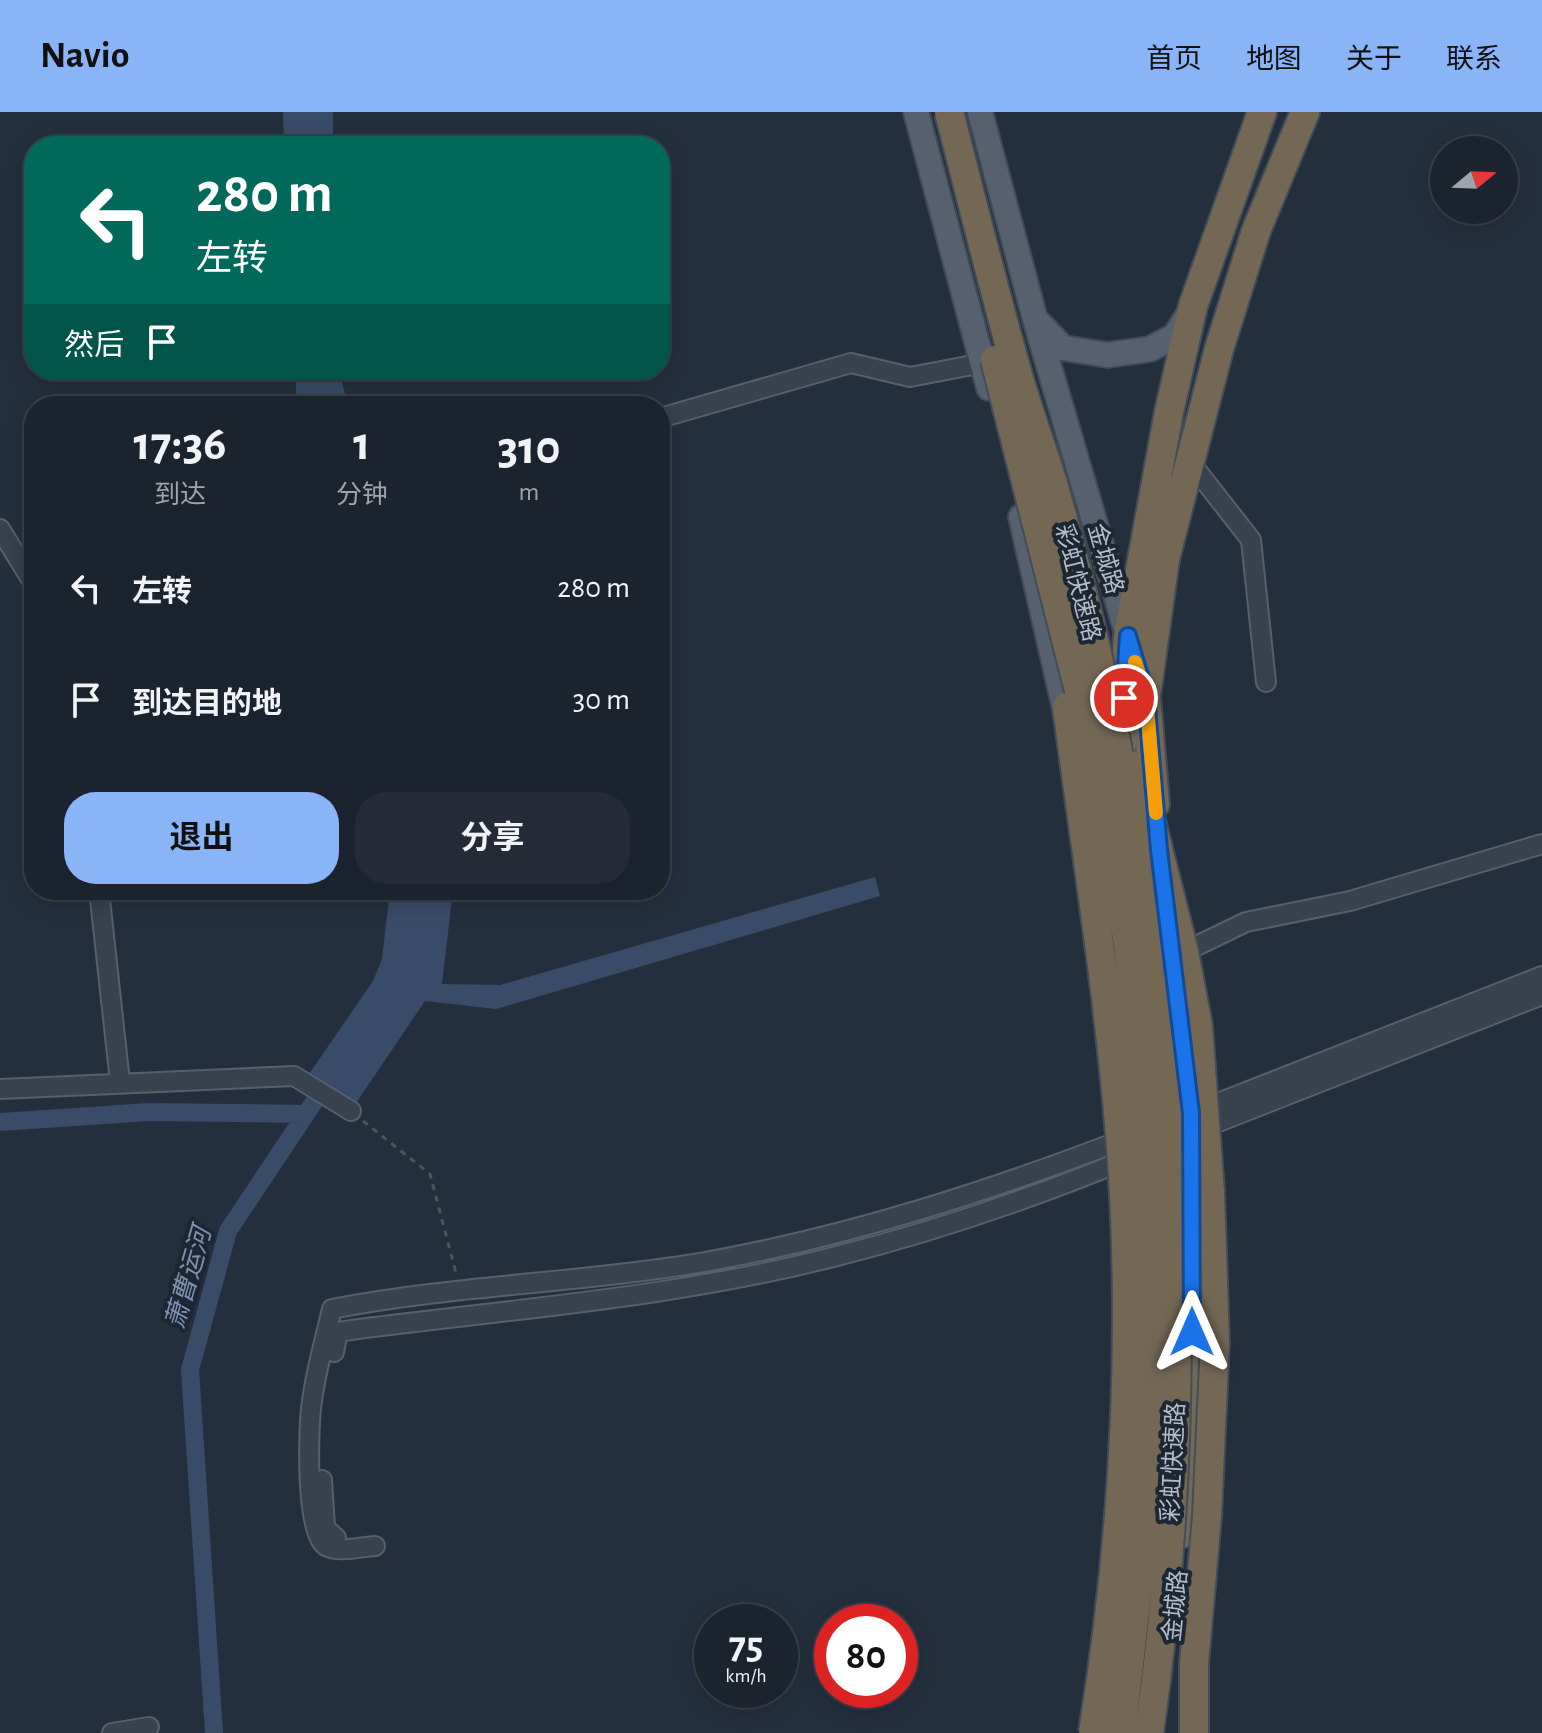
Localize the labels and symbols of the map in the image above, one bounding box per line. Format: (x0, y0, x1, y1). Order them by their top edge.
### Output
north arrow (1430, 136, 1518, 224)
street label: 彩虹快速路 (1051, 521, 1105, 644)
street label: 金城路 (1084, 521, 1128, 597)
pin (1090, 664, 1158, 732)
water label: 萧曹运河 (161, 1219, 217, 1332)
position arrow (1150, 1290, 1234, 1374)
street label: 彩虹快速路 (1157, 1401, 1189, 1523)
street label: 金城路 (1158, 1569, 1192, 1643)
speed limit sign: 80 (814, 1604, 918, 1708)

